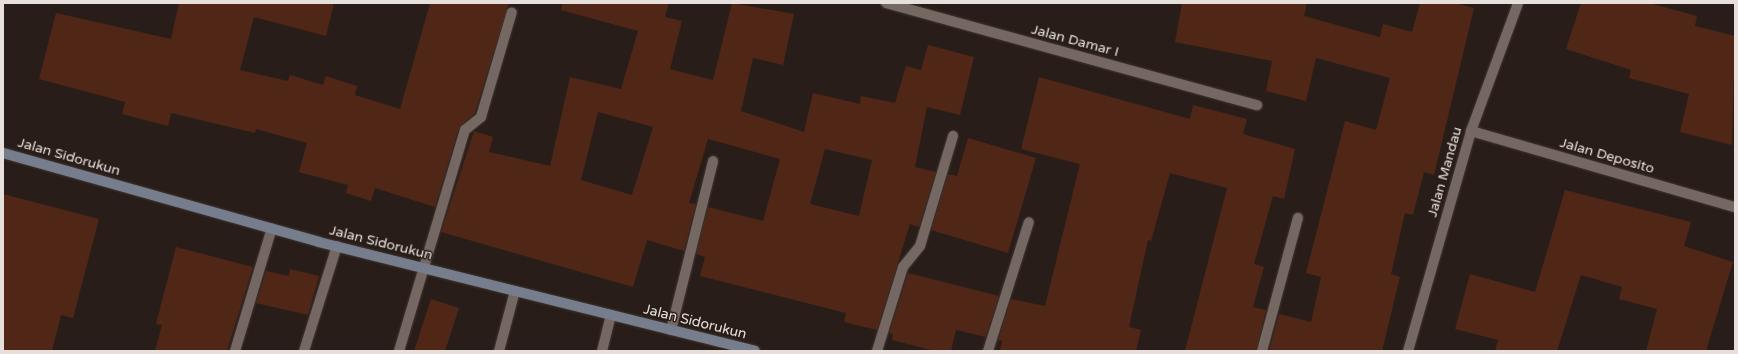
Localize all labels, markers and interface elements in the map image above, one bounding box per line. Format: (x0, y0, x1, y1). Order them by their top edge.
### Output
street label: Jalan Damar I (1029, 21, 1121, 61)
street label: Jalan Mandau (1424, 125, 1466, 219)
street label: Jalan Sidorukun (16, 134, 122, 180)
street label: Jalan Deposito (1558, 135, 1656, 177)
street label: Jalan Sidorukun (328, 222, 434, 264)
street label: Jalan Sidorukun (642, 301, 748, 343)

